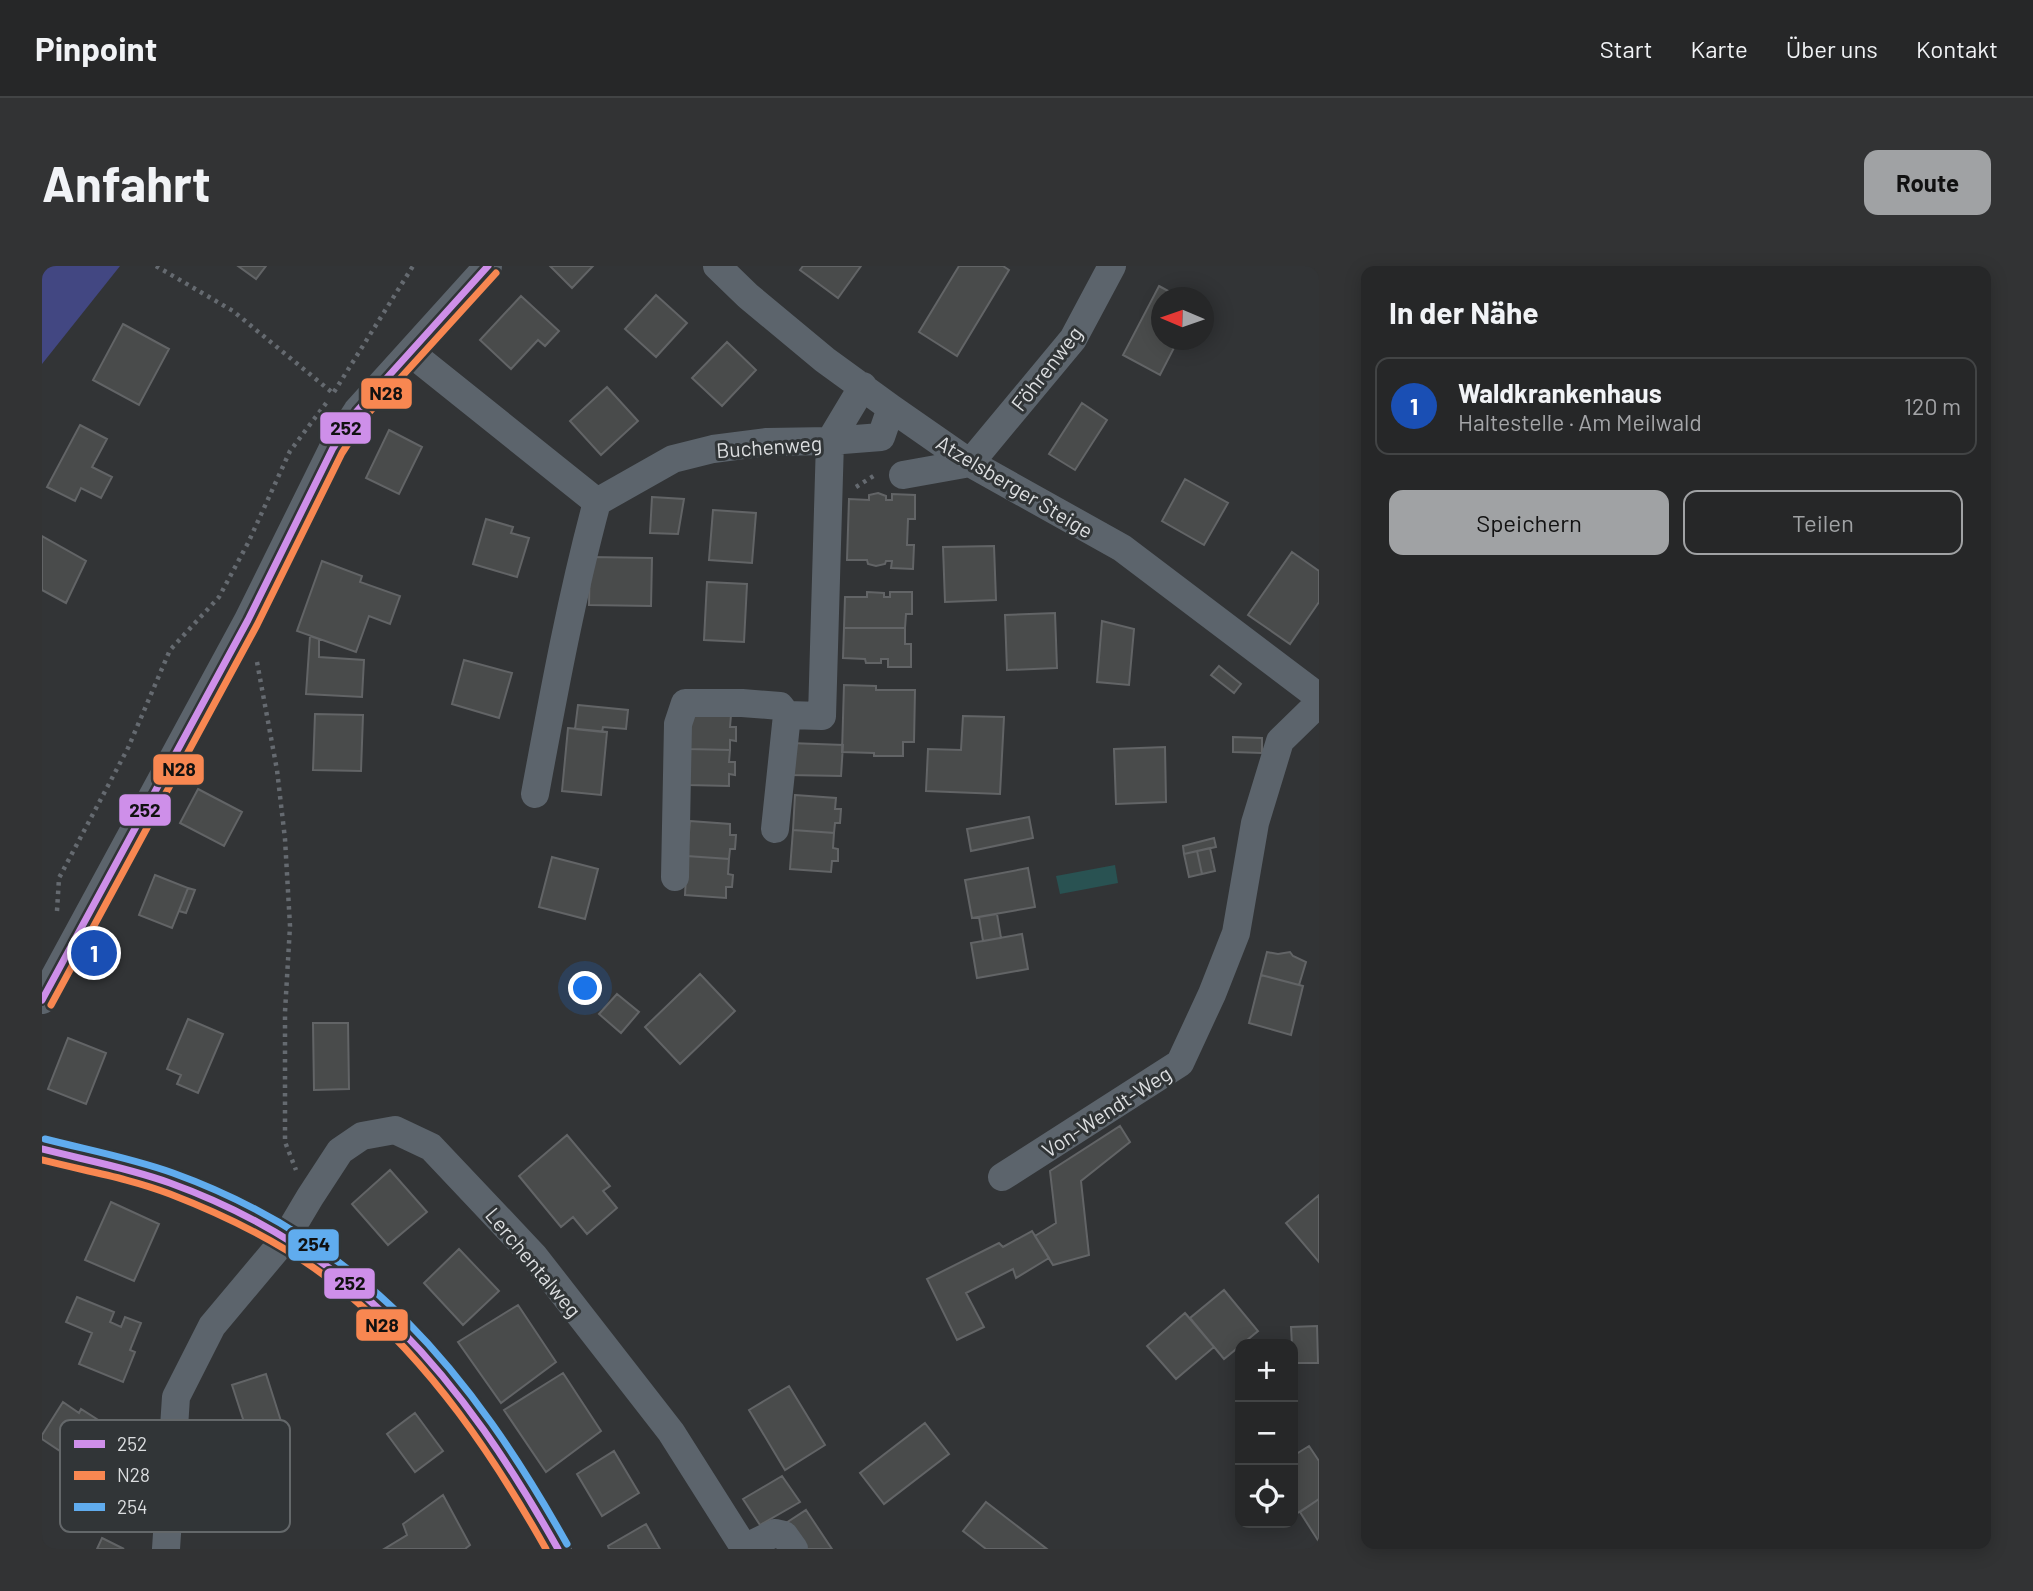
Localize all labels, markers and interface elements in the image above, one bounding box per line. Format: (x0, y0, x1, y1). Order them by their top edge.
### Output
text: Pinpoint (35, 28, 157, 68)
text: Start (1600, 34, 1653, 63)
text: Karte (1691, 34, 1748, 63)
text: Über uns (1786, 34, 1878, 63)
text: Kontakt (1916, 34, 1998, 63)
button: Route (1864, 150, 1991, 215)
text: Anfahrt (42, 153, 211, 212)
north arrow (1151, 287, 1214, 350)
text: In der Nähe (1389, 294, 1539, 330)
street label: Föhrenweg (1005, 321, 1087, 415)
line badge: N28 (360, 377, 413, 410)
text: Waldkrankenhaus (1458, 377, 1662, 408)
text: N28 (369, 381, 403, 404)
text: 1 (1410, 392, 1418, 420)
text: 120 m (1904, 392, 1961, 420)
text: Haltestelle · Am Meilwald (1458, 408, 1702, 436)
line badge: 252 (319, 411, 372, 445)
text: 252 (330, 416, 362, 439)
street label: Atzelsberger Steige (932, 429, 1098, 543)
street label: Buchenweg (715, 430, 823, 462)
button: Speichern (1389, 490, 1669, 555)
button: Teilen (1683, 490, 1963, 555)
line badge: N28 (152, 753, 205, 786)
text: N28 (162, 757, 196, 780)
line badge: 252 (118, 793, 172, 827)
text: 252 (129, 798, 161, 821)
pin: 1 (71, 927, 117, 979)
your location (568, 971, 602, 1005)
street label: Von-Wendt-Weg (1037, 1060, 1175, 1162)
street label: Lerchentalweg (481, 1202, 587, 1322)
line badge: 254 (287, 1228, 340, 1262)
text: 254 (298, 1232, 330, 1255)
line badge: 252 (323, 1267, 376, 1300)
text: 252 (334, 1271, 366, 1294)
line badge: N28 (355, 1308, 409, 1342)
text: N28 (365, 1313, 399, 1336)
map controls (1235, 1339, 1298, 1528)
button: + (1235, 1339, 1298, 1402)
button: − (1235, 1402, 1298, 1465)
legend (60, 1420, 290, 1532)
text: 252 (117, 1432, 147, 1455)
text: N28 (117, 1463, 150, 1486)
button: locate (1235, 1465, 1298, 1528)
text: 254 (117, 1495, 147, 1518)

